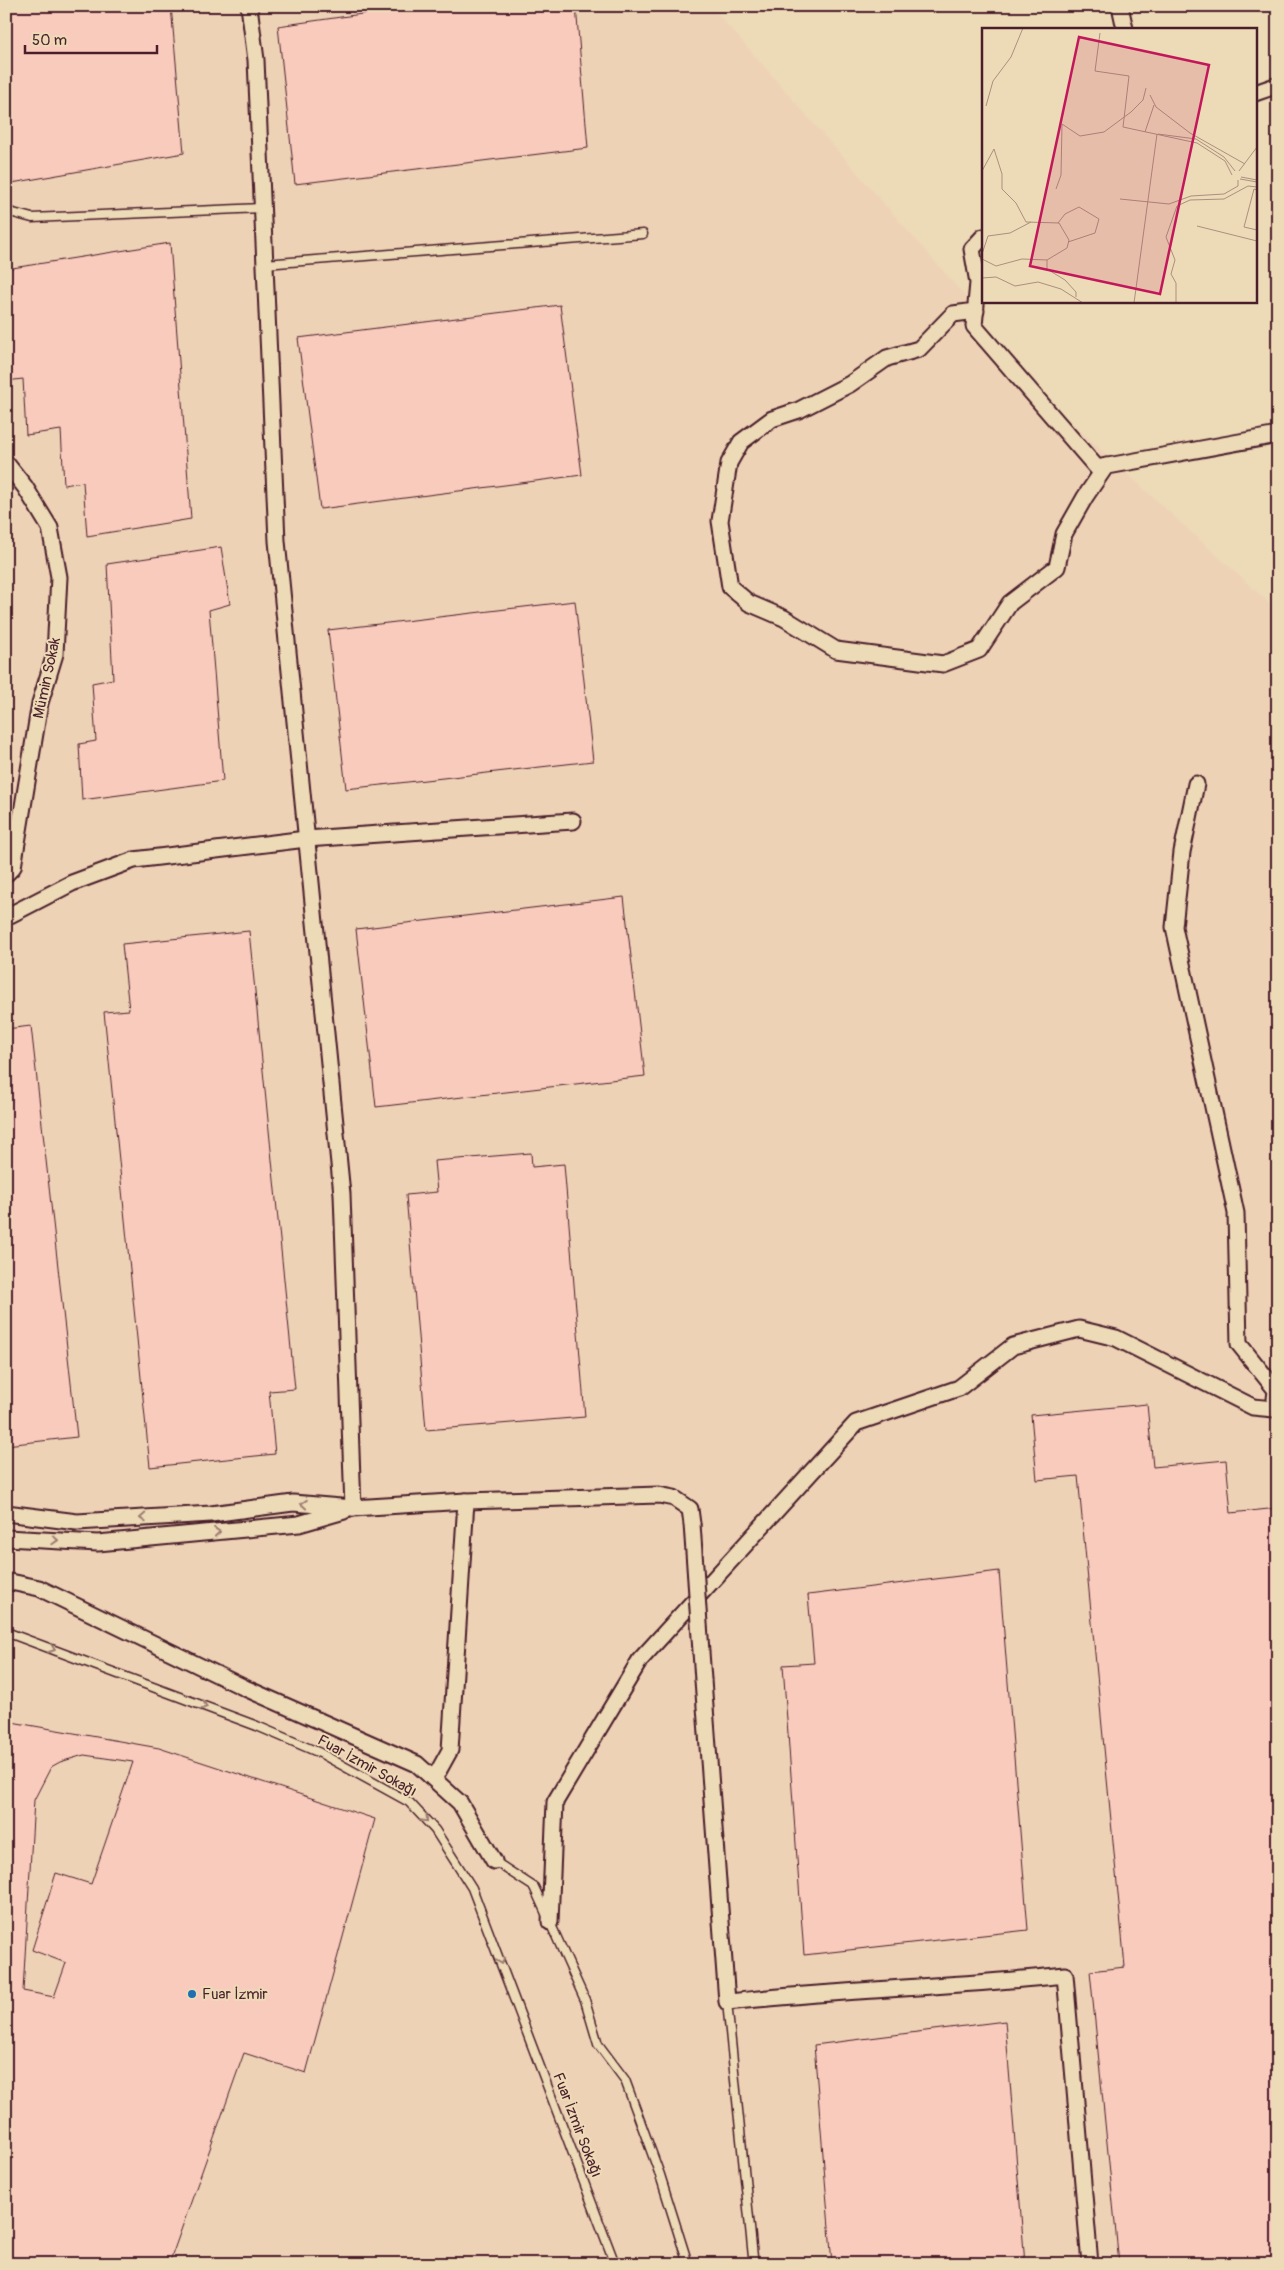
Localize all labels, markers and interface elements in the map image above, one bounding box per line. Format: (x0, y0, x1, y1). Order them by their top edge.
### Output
scale bar (25, 22, 158, 54)
inset map (982, 28, 1256, 302)
text: 50 m (32, 31, 67, 50)
street label: Mümin Sokak (29, 635, 65, 720)
one-way arrow (300, 1499, 308, 1510)
one-way arrow (138, 1512, 146, 1523)
one-way arrow (213, 1526, 221, 1537)
one-way arrow (51, 1535, 59, 1546)
one-way arrow (47, 1643, 56, 1653)
one-way arrow (199, 1700, 208, 1710)
street label: Fuar İzmir Sokağı (314, 1731, 420, 1801)
one-way arrow (419, 1813, 428, 1822)
one-way arrow (495, 1956, 505, 1965)
place label: Fuar İzmir (202, 1985, 268, 2004)
marker: Fuar İzmir (186, 1988, 198, 2000)
street label: Fuar İzmir Sokağı (548, 2070, 606, 2180)

